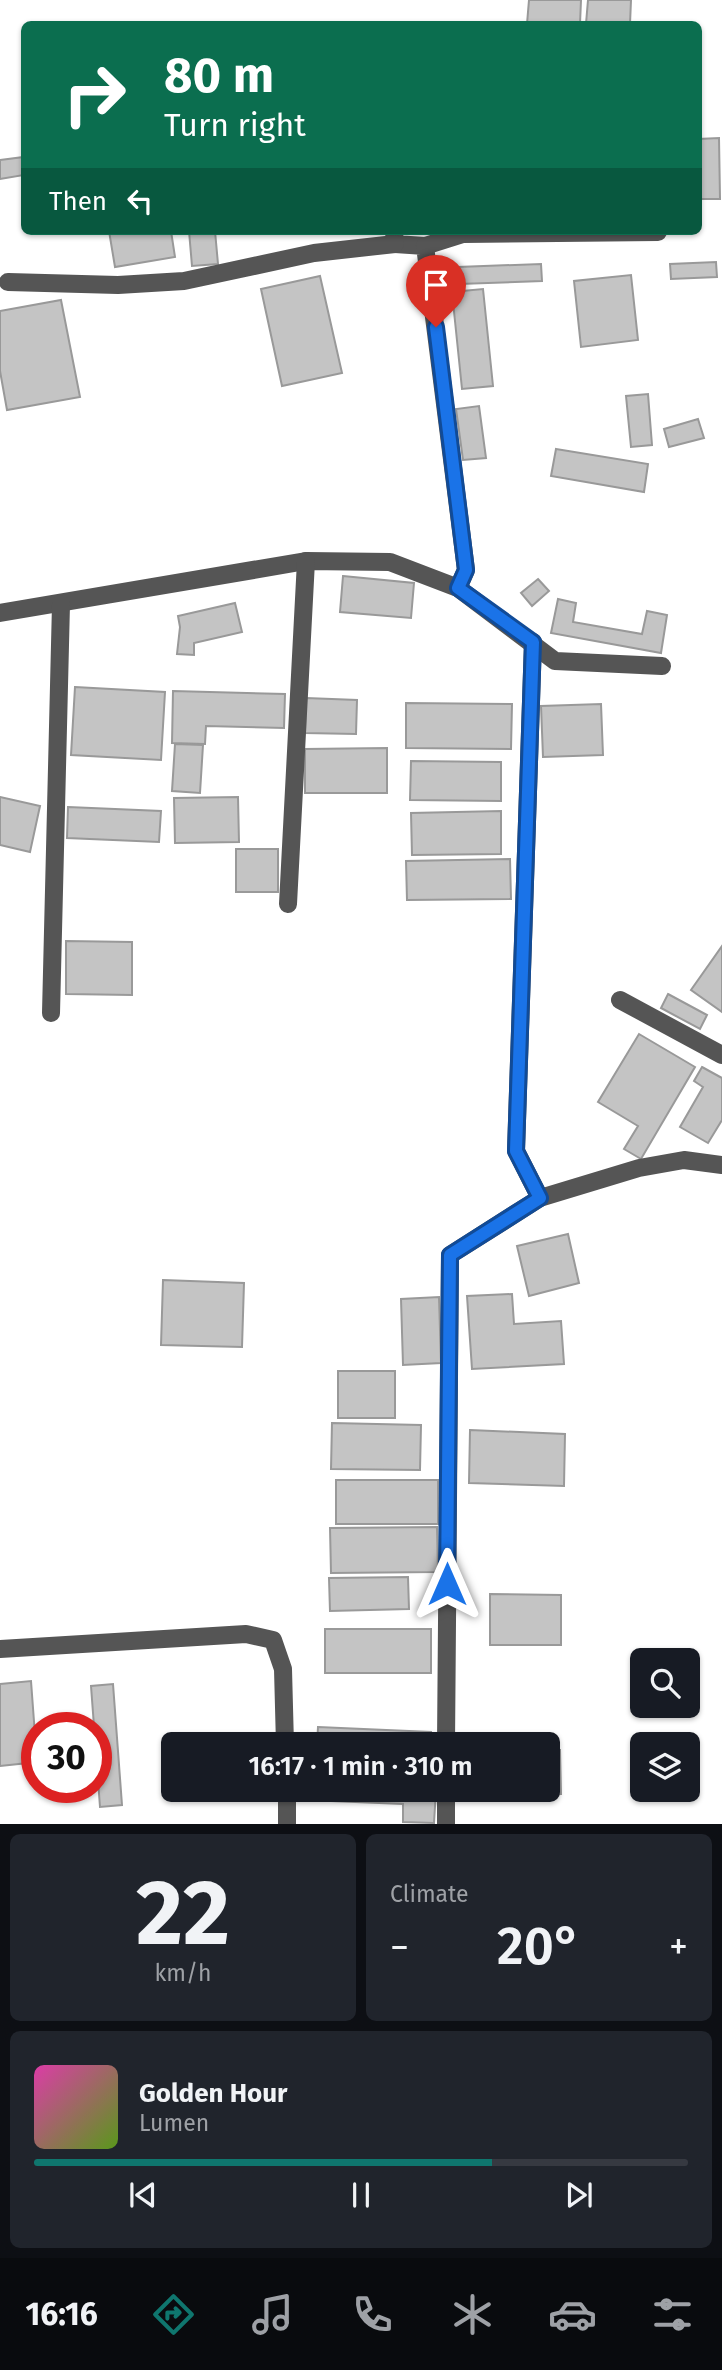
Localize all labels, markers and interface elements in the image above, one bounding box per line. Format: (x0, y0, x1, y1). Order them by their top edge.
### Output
text: 80 m (164, 46, 274, 105)
icon: right (49, 49, 140, 140)
text: Turn right (164, 106, 306, 144)
icon: left (121, 182, 159, 220)
text: Then (49, 186, 107, 217)
pin (406, 255, 466, 327)
icon: arrive (417, 266, 455, 304)
position arrow (410, 1547, 484, 1621)
map controls (630, 1648, 700, 1802)
button: search (630, 1648, 700, 1718)
speed limit sign: 30 (21, 1712, 112, 1803)
button: layers (630, 1732, 700, 1802)
text: 16:17 · 1 min · 310 m (248, 1751, 473, 1782)
text: 22 (136, 1859, 230, 1968)
text: Climate (390, 1880, 469, 1908)
text: 20° (497, 1915, 581, 1978)
text: − (390, 1924, 409, 1970)
text: + (669, 1924, 688, 1970)
text: km/h (155, 1959, 211, 1987)
text: Golden Hour (139, 2078, 287, 2109)
text: Lumen (139, 2109, 209, 2137)
icon: previous (124, 2176, 162, 2214)
icon: pause (342, 2176, 380, 2214)
icon: next (560, 2176, 598, 2214)
icon: directions (149, 2290, 198, 2339)
icon: music (248, 2290, 297, 2339)
icon: phone (348, 2290, 397, 2339)
icon: climate (448, 2290, 497, 2339)
icon: car (548, 2290, 597, 2339)
icon: filters (648, 2290, 697, 2339)
text: 16:16 (25, 2295, 98, 2333)

